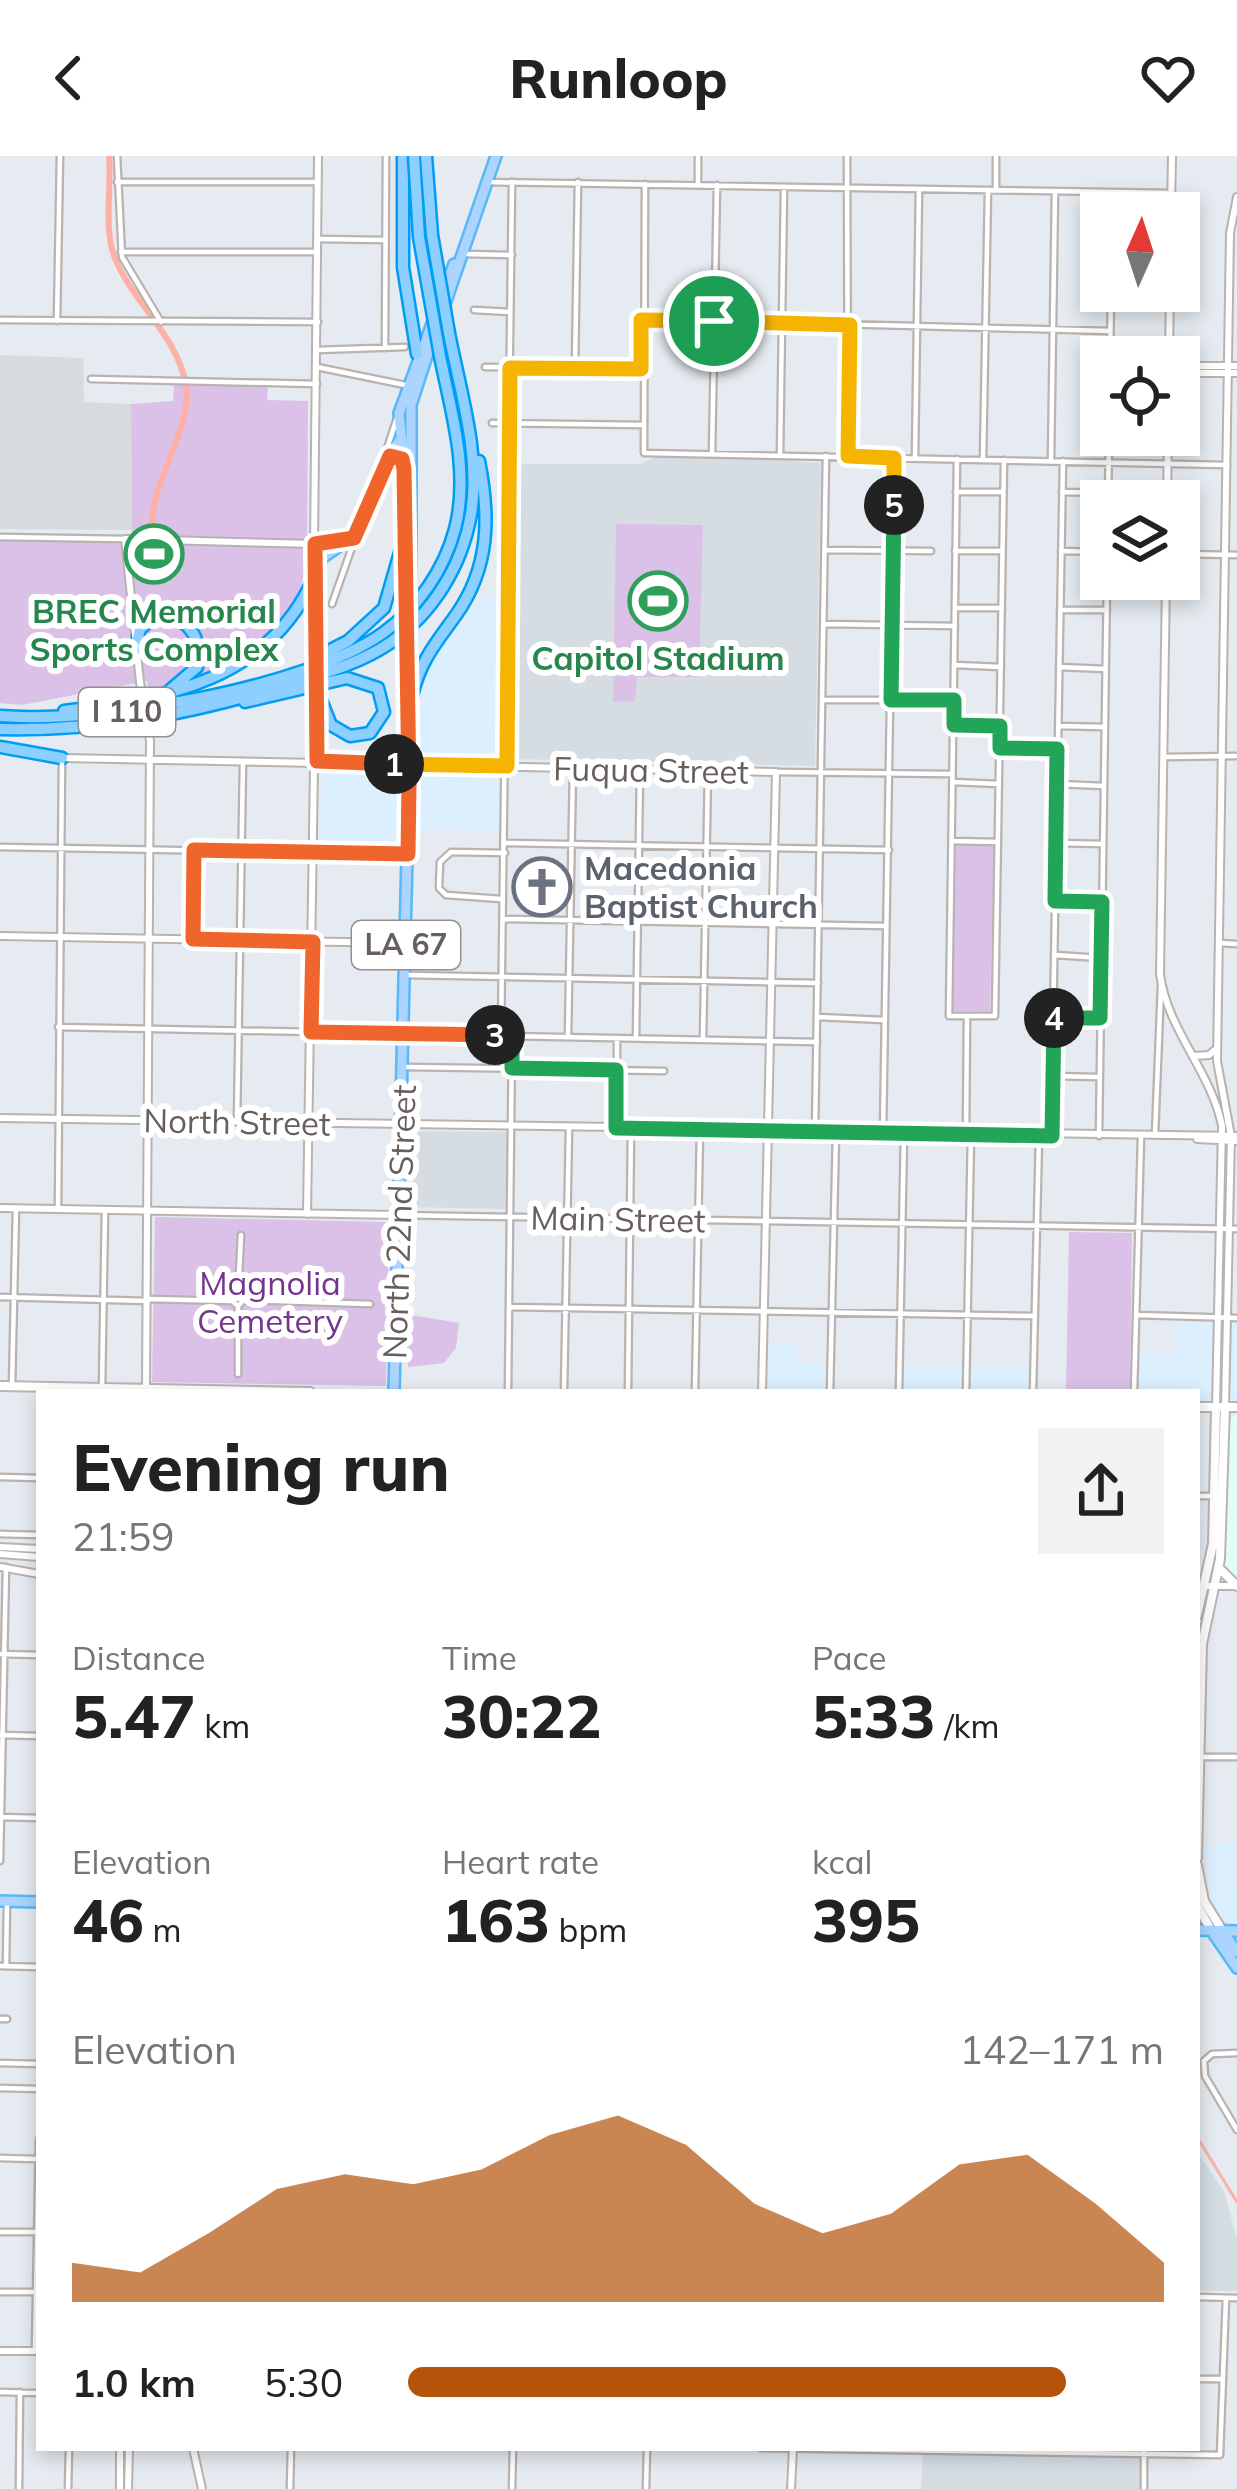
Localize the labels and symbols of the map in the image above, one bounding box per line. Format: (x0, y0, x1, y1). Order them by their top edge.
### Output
north arrow (1080, 192, 1200, 312)
pin (663, 270, 765, 372)
pin: 5 (864, 475, 924, 535)
sports icon: BREC Memorial Sports Complex (123, 523, 185, 585)
sports icon: Capitol Stadium (627, 570, 689, 632)
place label: BREC Memorial Sports Complex (29, 590, 279, 669)
place label: Capitol Stadium (531, 637, 785, 678)
road number: I 110 (79, 688, 175, 736)
pin: 1 (364, 734, 424, 794)
street label: Fuqua Street (553, 747, 749, 792)
place label: Macedonia Baptist Church (584, 847, 818, 926)
church icon: Macedonia Baptist Church (511, 856, 573, 918)
road number: LA 67 (352, 921, 460, 969)
pin: 4 (1024, 988, 1084, 1048)
pin: 3 (465, 1005, 525, 1065)
street label: North 22nd Street (373, 1084, 424, 1360)
street label: North Street (143, 1099, 331, 1144)
street label: Main Street (530, 1196, 706, 1241)
park label: Magnolia Cemetery (197, 1262, 344, 1341)

